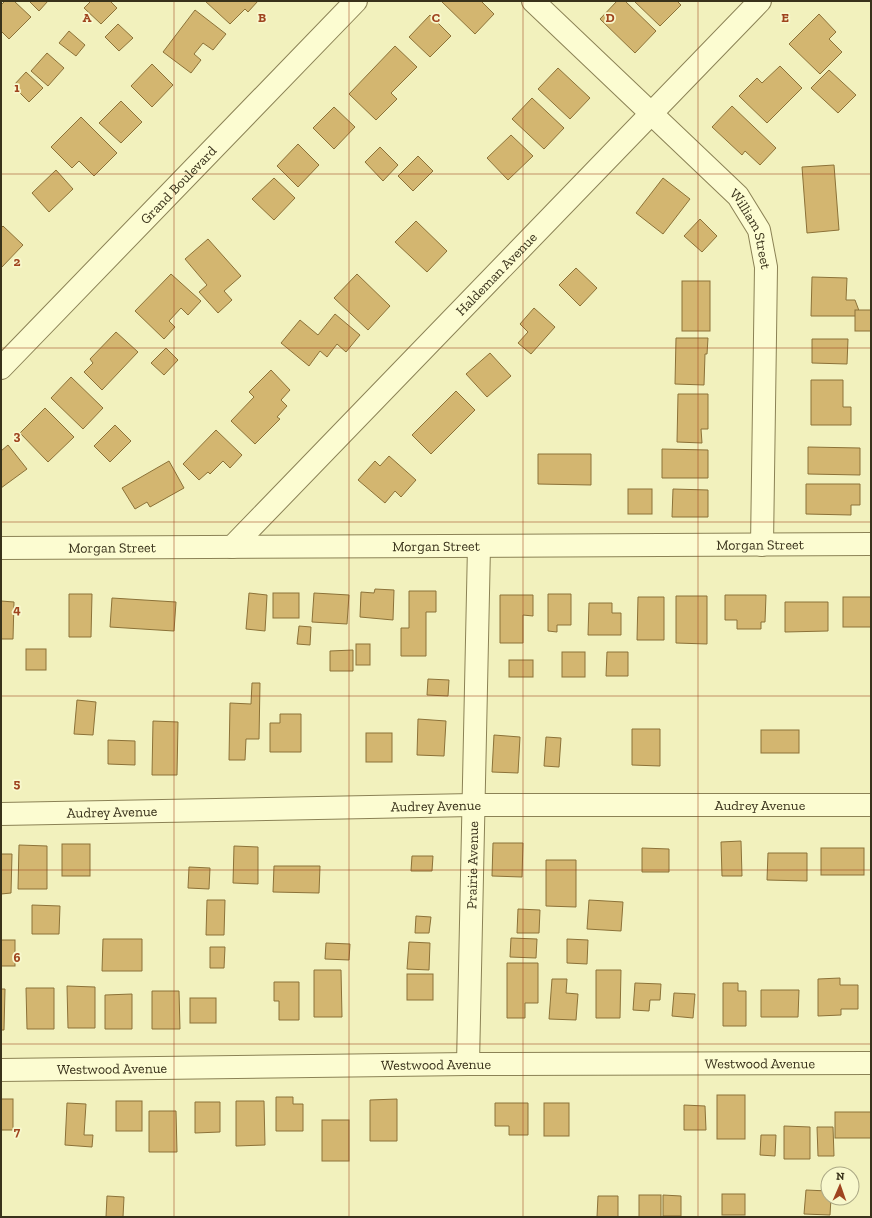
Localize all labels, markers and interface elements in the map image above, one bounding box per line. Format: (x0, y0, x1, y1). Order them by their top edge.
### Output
text: A (83, 10, 92, 25)
text: B (258, 10, 266, 25)
text: C (432, 10, 440, 25)
text: D (605, 10, 615, 25)
text: E (781, 10, 789, 25)
text: 1 (14, 80, 20, 95)
street label: Grand Boulevard (137, 142, 220, 227)
street label: William Street (727, 185, 775, 271)
street label: Haldeman Avenue (452, 228, 541, 319)
text: 2 (14, 254, 21, 269)
text: 3 (14, 428, 21, 443)
street label: Morgan Street (716, 536, 805, 553)
street label: Morgan Street (392, 537, 481, 555)
street label: Morgan Street (68, 539, 157, 556)
text: 4 (13, 602, 21, 617)
text: 5 (14, 776, 21, 791)
street label: Audrey Avenue (390, 796, 482, 815)
street label: Audrey Avenue (715, 797, 806, 814)
street label: Audrey Avenue (67, 803, 158, 821)
street label: Prairie Avenue (463, 820, 482, 909)
text: 6 (14, 950, 21, 965)
street label: Westwood Avenue (381, 1055, 491, 1074)
street label: Westwood Avenue (705, 1055, 815, 1072)
street label: Westwood Avenue (57, 1059, 168, 1078)
text: 7 (14, 1124, 21, 1139)
north arrow (820, 1166, 860, 1206)
text: N (836, 1170, 845, 1183)

